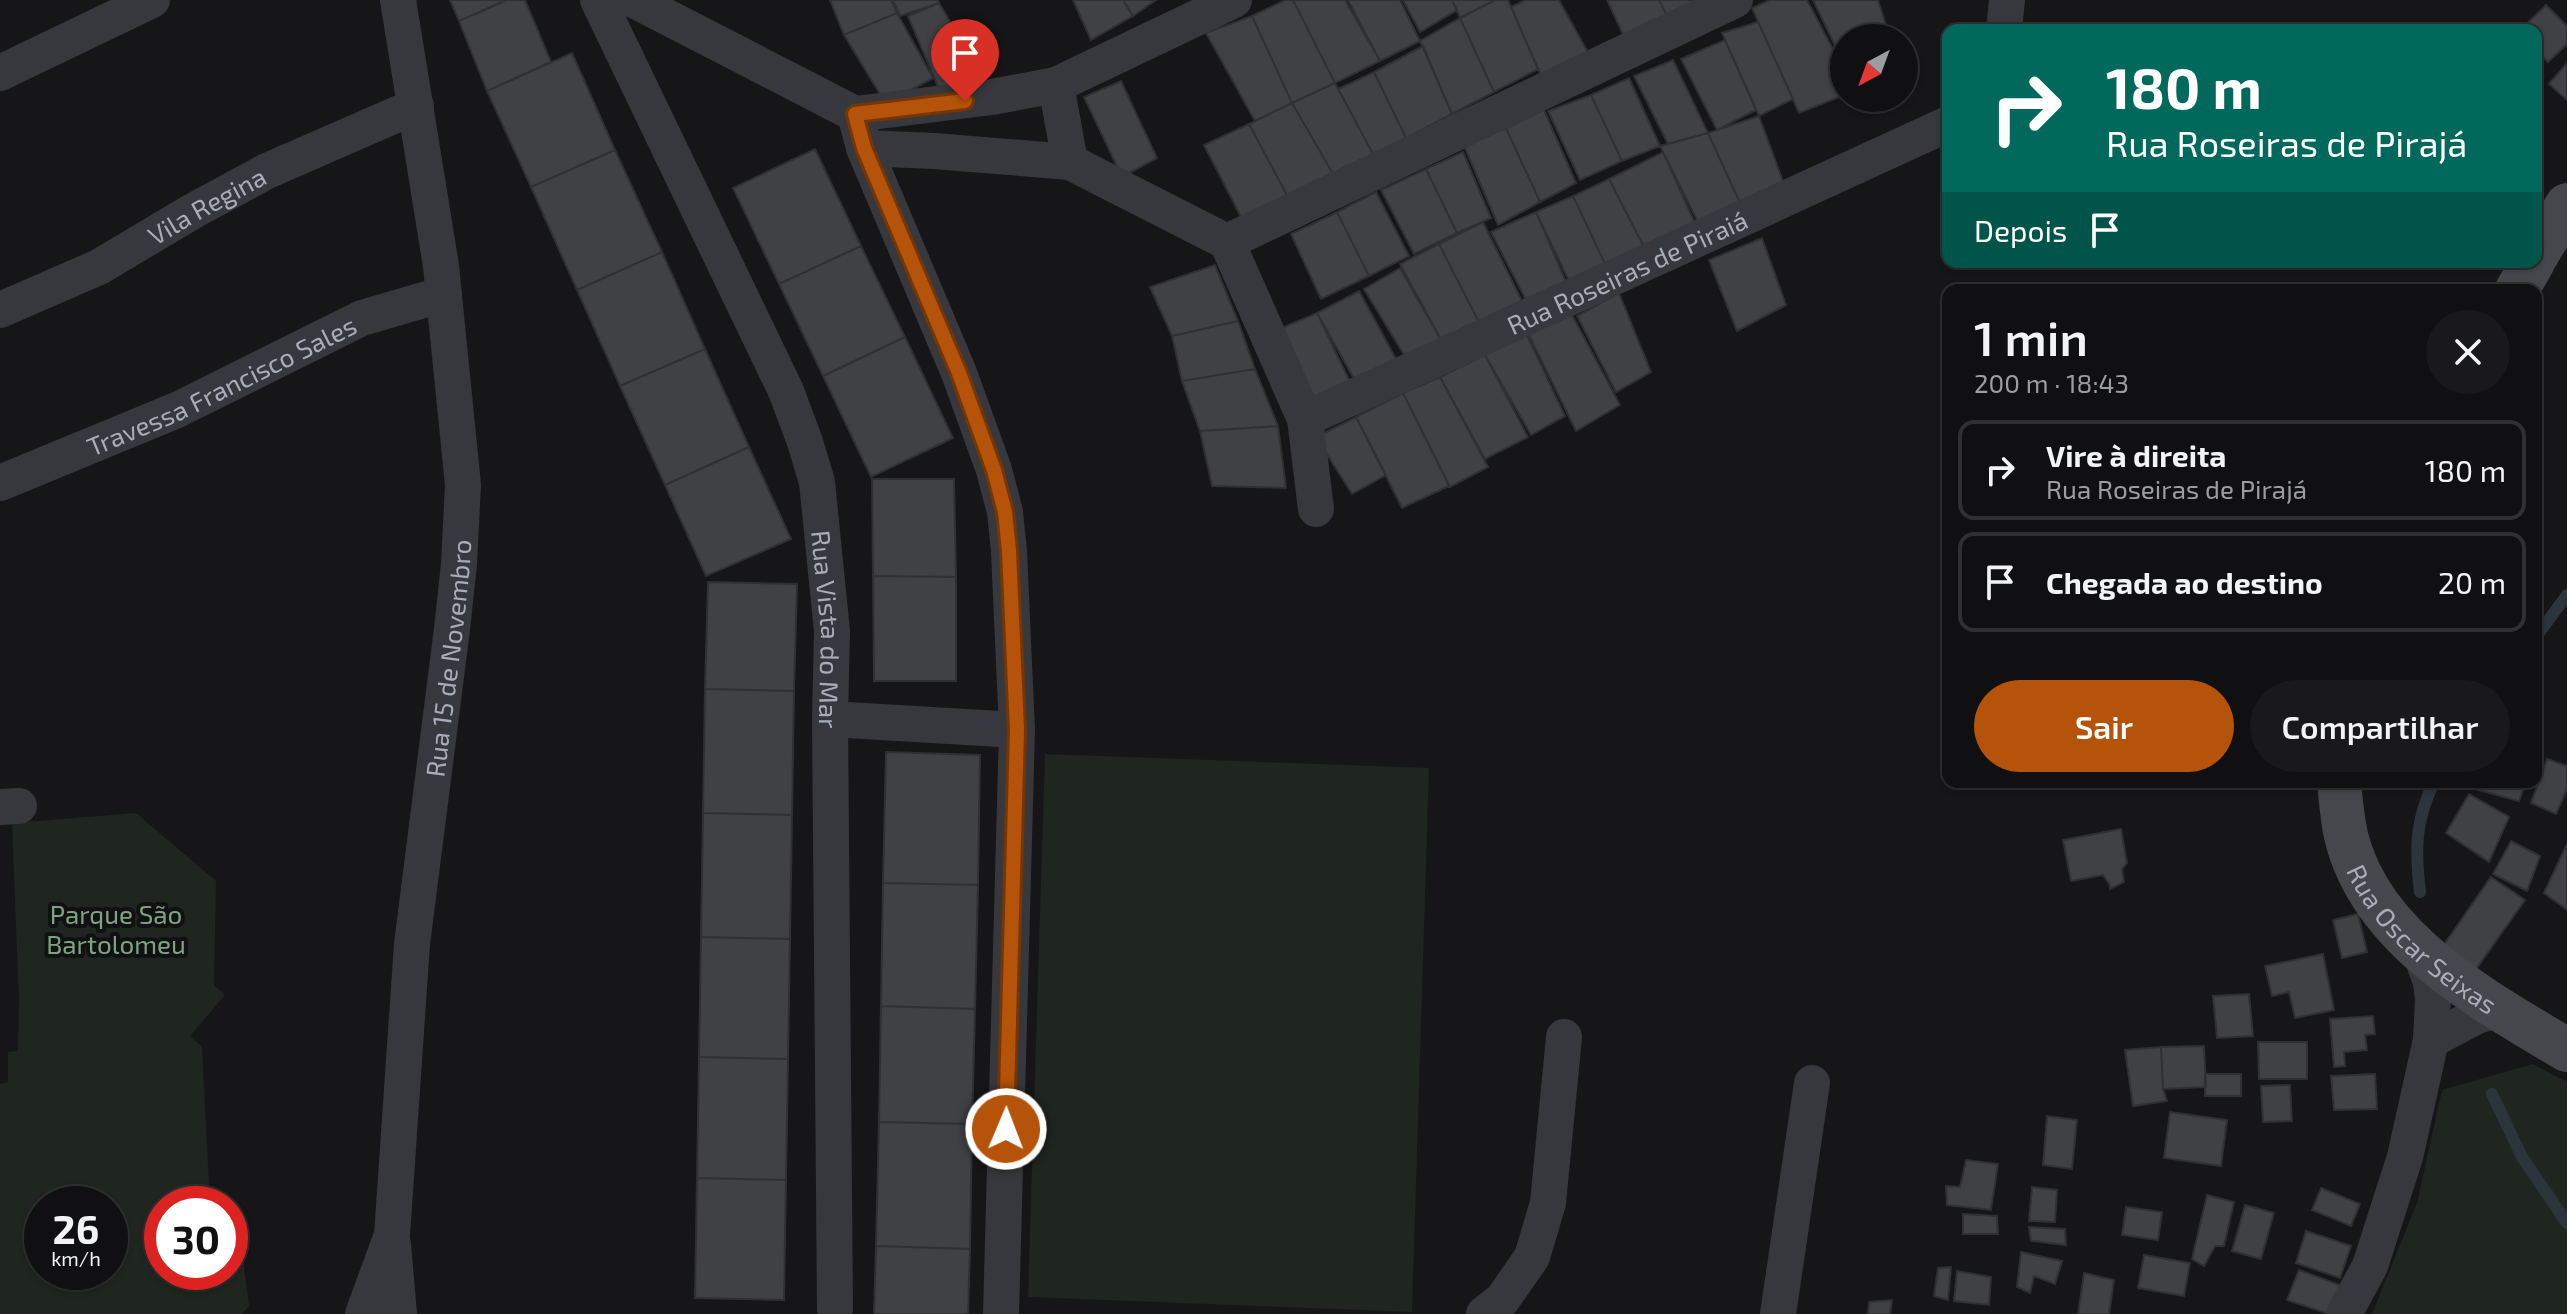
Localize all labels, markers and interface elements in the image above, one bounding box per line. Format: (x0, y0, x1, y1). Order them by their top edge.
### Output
pin (931, 19, 999, 101)
north arrow (1830, 24, 1918, 112)
map controls (1830, 24, 1918, 112)
icon: arrive (943, 31, 987, 75)
text: 180 m (2106, 53, 2262, 120)
icon: right (1974, 56, 2078, 160)
text: Rua Roseiras de Pirajá (2106, 121, 2467, 164)
street label: Vila Regina (142, 159, 271, 250)
street label: Rua Roseiras de Piraiá (1502, 203, 1752, 340)
icon: arrive (2083, 208, 2127, 252)
text: Depois (1974, 212, 2067, 248)
street label: Travessa Francisco Sales (82, 308, 361, 461)
text: 1 min (1974, 308, 2088, 366)
button: close (2426, 310, 2510, 394)
text: 200 m · 18:43 (1974, 367, 2129, 398)
text: Vire à direita (2046, 437, 2226, 473)
icon: right (1978, 448, 2022, 492)
text: 180 m (2425, 452, 2506, 488)
text: Rua Roseiras de Pirajá (2046, 473, 2307, 504)
street label: Rua Vista do Mar (806, 529, 848, 729)
street label: Rua 15 de Novembro (418, 539, 476, 779)
icon: arrive (1978, 560, 2022, 604)
text: Chegada ao destino (2046, 564, 2323, 600)
text: 20 m (2438, 564, 2506, 600)
button: Sair (1974, 680, 2234, 772)
button: Compartilhar (2250, 680, 2510, 772)
street label: Rua Oscar Seixas (2342, 859, 2503, 1019)
park label: Parque São Bartolomeu (46, 898, 186, 959)
position arrow (964, 1087, 1048, 1171)
speed limit sign: 30 (144, 1186, 248, 1290)
text: 26 (53, 1204, 99, 1252)
text: km/h (51, 1246, 101, 1270)

